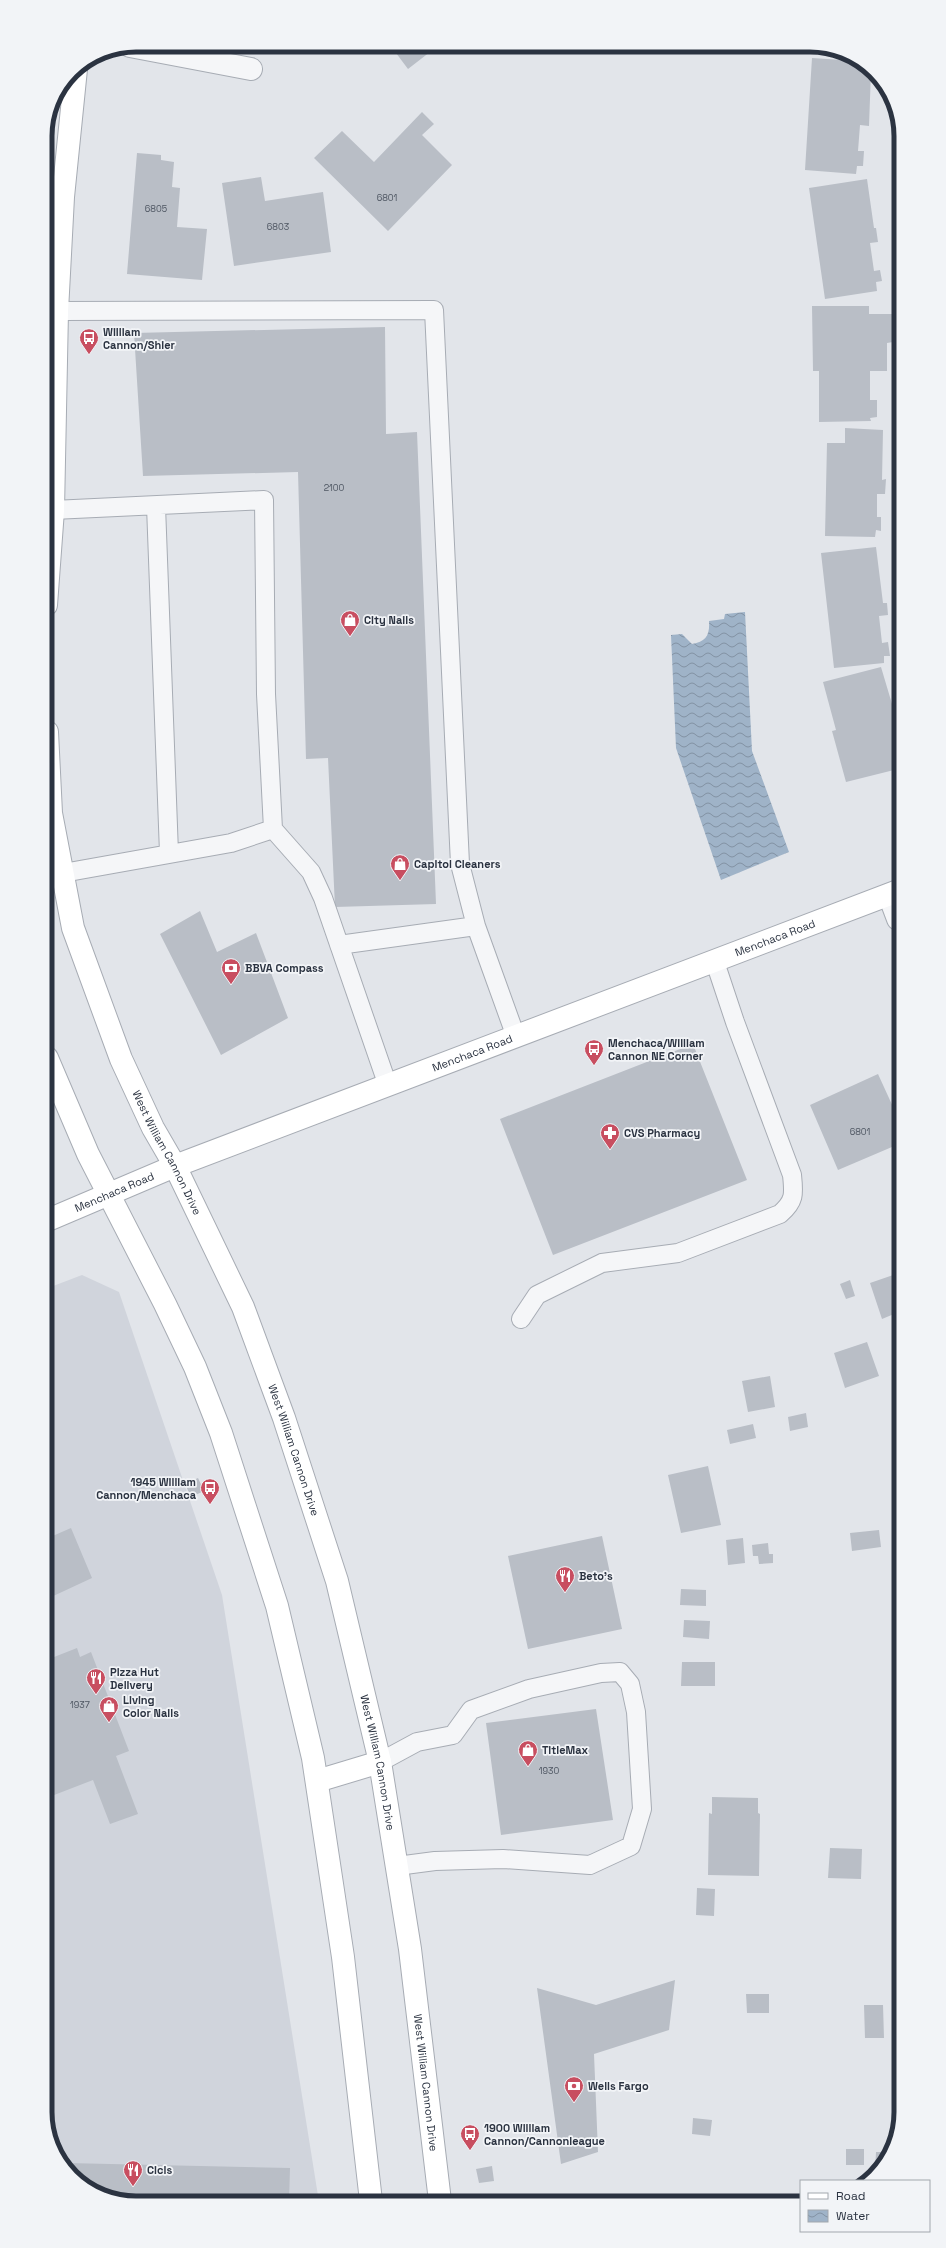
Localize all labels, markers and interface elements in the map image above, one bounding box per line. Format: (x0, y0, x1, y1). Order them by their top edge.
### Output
house number: 6801 (377, 192, 398, 204)
house number: 6805 (145, 203, 167, 215)
house number: 6803 (267, 221, 289, 233)
place label: William Cannon/Shier (103, 325, 175, 352)
bus stop icon: William Cannon/Shier (78, 327, 100, 355)
house number: 2100 (324, 482, 345, 494)
shop icon: City Nails (339, 609, 361, 637)
place label: City Nails (364, 613, 414, 627)
shop icon: Capitol Cleaners (389, 853, 411, 881)
place label: Capitol Cleaners (414, 857, 501, 871)
street label: Menchaca Road (733, 916, 817, 959)
bank icon: BBVA Compass (220, 957, 242, 985)
place label: BBVA Compass (245, 961, 324, 975)
street label: Menchaca Road (430, 1031, 514, 1075)
place label: Menchaca/William Cannon NE Corner (608, 1036, 705, 1063)
bus stop icon: Menchaca/William Cannon NE Corner (583, 1038, 605, 1066)
street label: West William Cannon Drive (129, 1088, 205, 1217)
pharmacy icon: CVS Pharmacy (599, 1122, 621, 1150)
place label: CVS Pharmacy (624, 1126, 700, 1140)
house number: 6801 (850, 1126, 871, 1138)
street label: Menchaca Road (72, 1169, 156, 1215)
street label: West William Cannon Drive (265, 1382, 322, 1518)
place label: 1945 William Cannon/Menchaca (96, 1475, 197, 1502)
bus stop icon: 1945 William Cannon/Menchaca (199, 1477, 221, 1505)
restaurant icon: Beto’s (554, 1565, 576, 1593)
place label: Beto’s (579, 1569, 613, 1583)
place label: Pizza Hut Delivery (110, 1665, 159, 1692)
restaurant icon: Pizza Hut Delivery (85, 1667, 107, 1695)
place label: Living Color Nails (123, 1693, 179, 1720)
street label: West William Cannon Drive (357, 1693, 398, 1831)
shop icon: Living Color Nails (98, 1695, 120, 1723)
house number: 1937 (70, 1699, 90, 1711)
shop icon: TitleMax (517, 1739, 539, 1767)
place label: TitleMax (542, 1743, 589, 1757)
house number: 1930 (539, 1765, 559, 1777)
street label: West William Cannon Drive (411, 2013, 441, 2152)
bank icon: Wells Fargo (563, 2075, 585, 2103)
place label: Wells Fargo (588, 2079, 649, 2093)
place label: 1900 William Cannon/Cannonleague (484, 2121, 605, 2148)
bus stop icon: 1900 William Cannon/Cannonleague (459, 2123, 481, 2151)
restaurant icon: Cicis (122, 2159, 144, 2187)
place label: Cicis (147, 2163, 172, 2177)
legend (800, 2180, 930, 2232)
text: Road (836, 2188, 865, 2204)
text: Water (836, 2208, 870, 2224)

